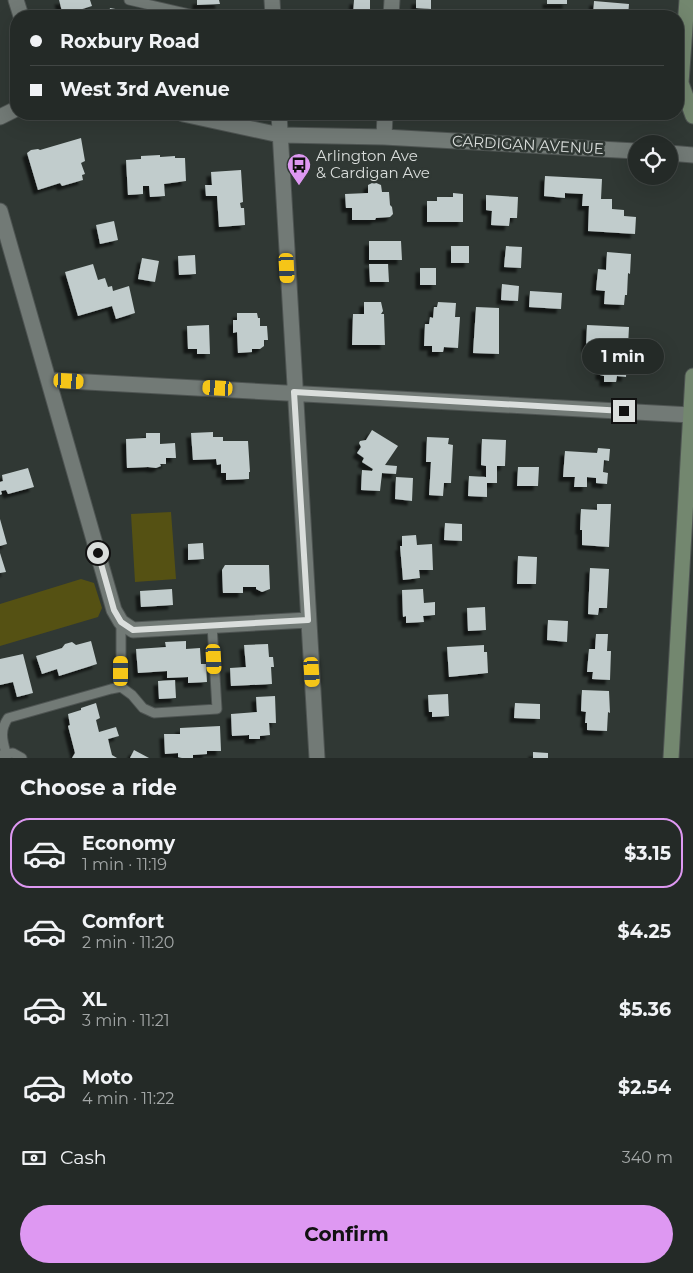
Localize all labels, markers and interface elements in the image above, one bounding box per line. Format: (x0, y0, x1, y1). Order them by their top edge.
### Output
text: Roxbury Road (60, 30, 200, 53)
text: West 3rd Avenue (60, 78, 230, 101)
street label: CARDIGAN AVENUE (452, 131, 604, 158)
map controls (628, 135, 678, 185)
button: locate (628, 135, 678, 185)
place label: Arlington Ave & Cardigan Ave (316, 146, 430, 182)
bus stop icon: Arlington Ave & Cardigan Ave (286, 152, 312, 186)
car (278, 253, 295, 283)
callout: 1 min (583, 338, 665, 374)
text: 1 min (601, 347, 645, 366)
car (53, 373, 84, 389)
car (202, 380, 233, 396)
route end (613, 400, 635, 422)
route start (87, 542, 109, 564)
car (205, 644, 222, 674)
car (113, 656, 128, 686)
car (303, 657, 320, 687)
text: Choose a ride (20, 774, 177, 801)
icon: car (22, 831, 67, 876)
text: Economy (82, 832, 175, 855)
text: $3.15 (624, 842, 671, 865)
text: 1 min · 11:19 (82, 855, 167, 874)
icon: car (22, 909, 67, 954)
text: Comfort (82, 910, 164, 933)
text: $4.25 (618, 920, 671, 943)
text: 2 min · 11:20 (82, 933, 174, 952)
icon: car (22, 987, 67, 1032)
text: XL (82, 988, 107, 1011)
text: $5.36 (619, 998, 671, 1021)
text: 3 min · 11:21 (82, 1011, 170, 1030)
icon: car (22, 1065, 67, 1110)
text: Moto (82, 1066, 133, 1089)
text: $2.54 (618, 1076, 671, 1099)
text: 4 min · 11:22 (82, 1089, 174, 1108)
icon: cash (20, 1144, 48, 1172)
text: Cash (60, 1146, 107, 1169)
text: 340 m (622, 1148, 673, 1167)
button: Confirm (20, 1205, 673, 1263)

